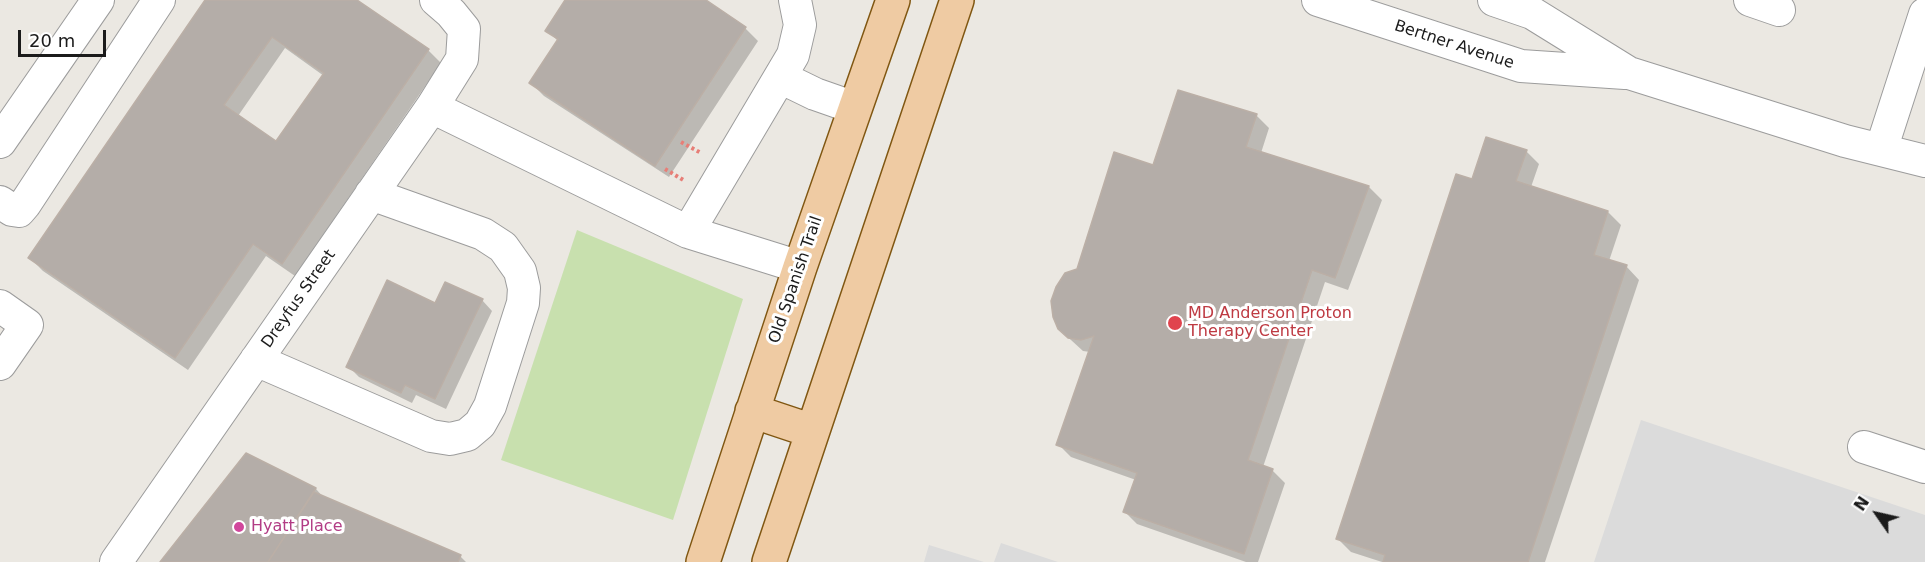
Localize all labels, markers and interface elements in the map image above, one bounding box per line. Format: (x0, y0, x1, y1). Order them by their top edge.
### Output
street label: Bertner Avenue (1392, 17, 1516, 73)
scale bar (21, 18, 110, 56)
text: 20 m (29, 30, 75, 51)
street label: Old Spanish Trail (765, 214, 827, 346)
street label: Dreyfus Street (258, 246, 340, 352)
place label: MD Anderson Proton Therapy Center (1188, 304, 1352, 342)
marker: MD Anderson Proton Therapy Center (1166, 314, 1184, 332)
north arrow (1847, 484, 1907, 544)
text: N (1850, 493, 1873, 515)
place label: Hyatt Place (251, 517, 342, 537)
marker: Hyatt Place (232, 520, 246, 534)

